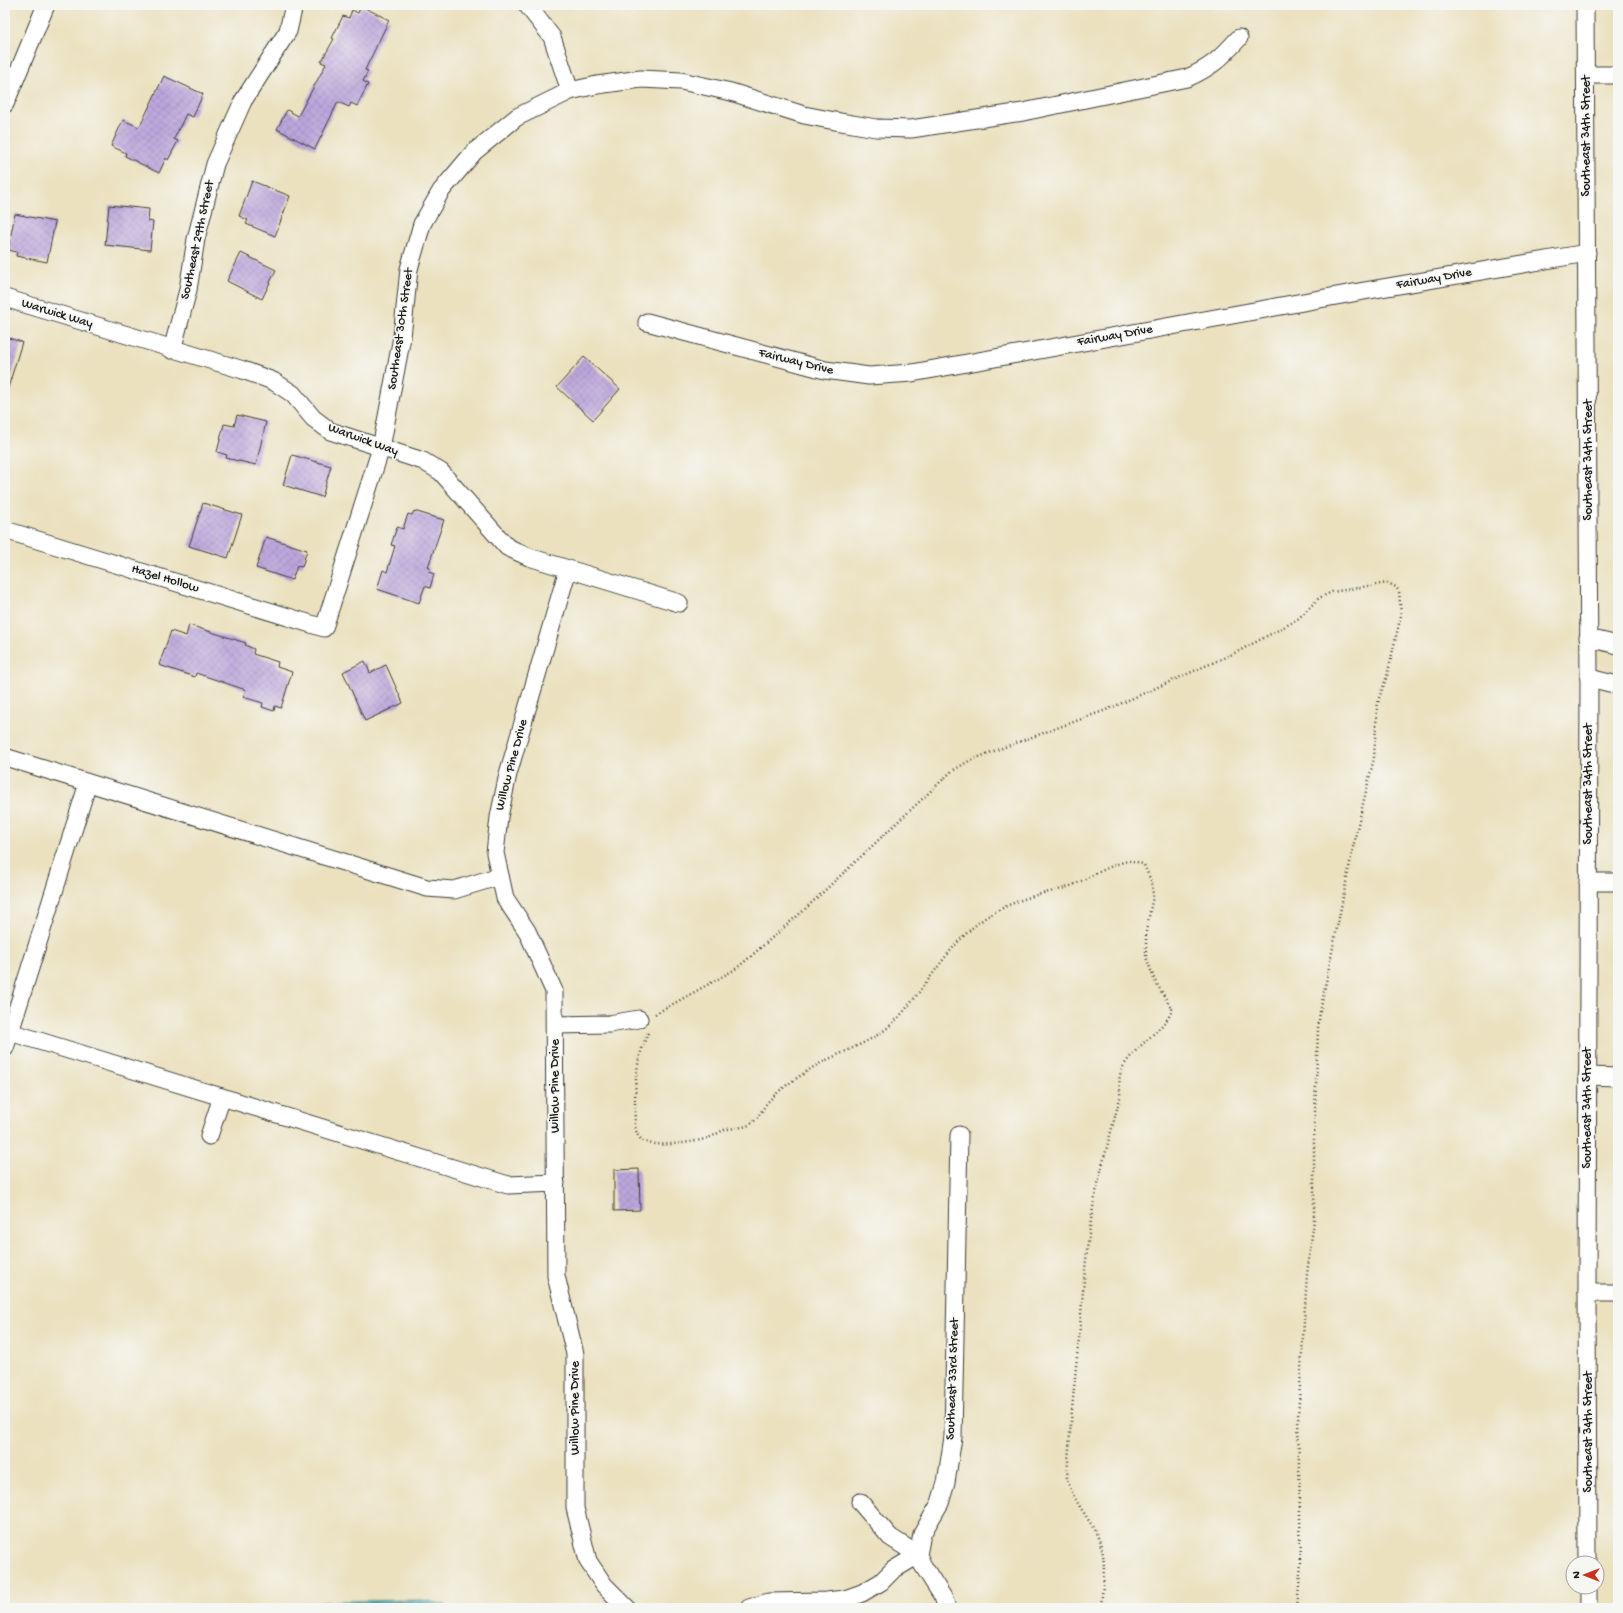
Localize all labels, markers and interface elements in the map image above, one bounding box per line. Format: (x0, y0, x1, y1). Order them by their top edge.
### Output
street label: Southeast 34th Street (1579, 74, 1594, 197)
street label: Southeast 29th Street (178, 178, 218, 301)
street label: Fairway Drive (1394, 265, 1473, 293)
street label: Southeast 30th Street (385, 266, 417, 391)
street label: Warwick Way (20, 296, 95, 332)
street label: Fairway Drive (1075, 322, 1154, 350)
street label: Fairway Drive (756, 345, 835, 379)
street label: Southeast 34th Street (1581, 398, 1596, 521)
street label: Warwick Way (326, 420, 401, 460)
street label: Hazel Hollow (129, 562, 201, 596)
street label: Willow Pine Drive (493, 717, 531, 812)
street label: Southeast 34th Street (1581, 722, 1596, 845)
street label: Willow Pine Drive (548, 1039, 563, 1133)
street label: Southeast 34th Street (1580, 1046, 1595, 1169)
street label: Southeast 33rd Street (943, 1316, 963, 1440)
street label: Willow Pine Drive (568, 1361, 583, 1455)
street label: Southeast 34th Street (1581, 1370, 1596, 1493)
north arrow (1565, 1555, 1605, 1595)
text: N (1571, 1571, 1583, 1579)

